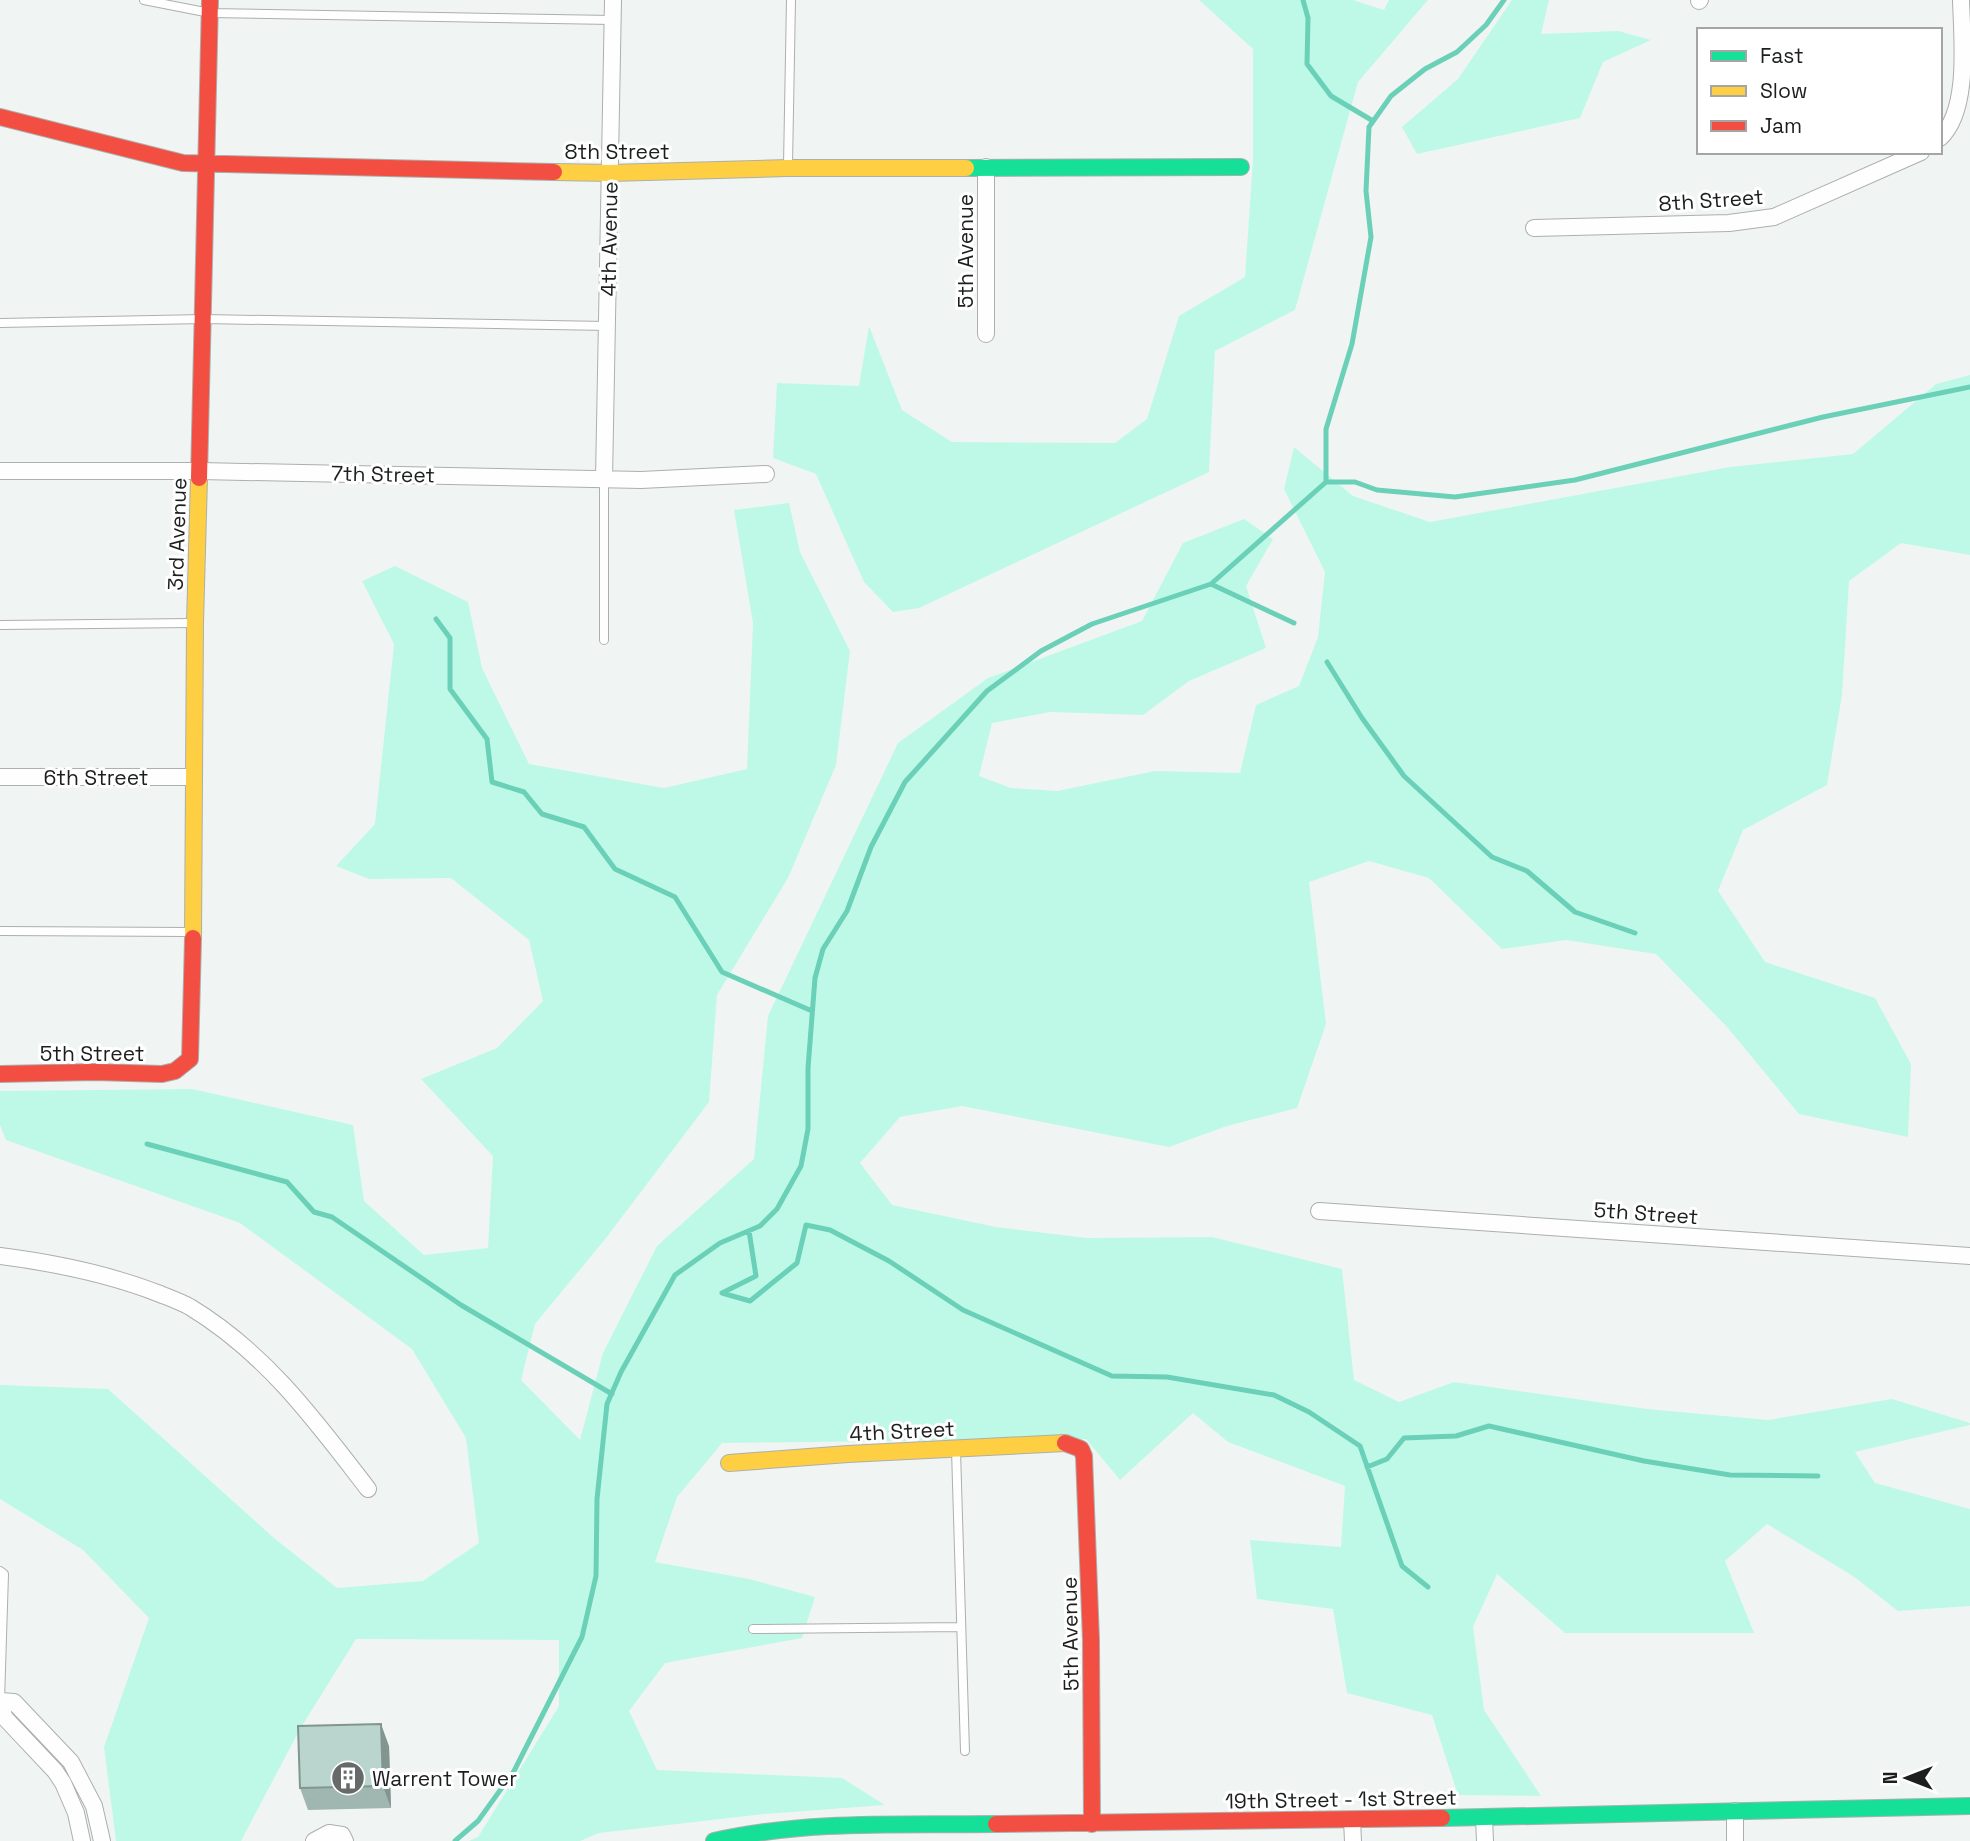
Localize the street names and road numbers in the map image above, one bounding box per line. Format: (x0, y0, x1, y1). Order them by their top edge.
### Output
street label: 8th Street (564, 138, 670, 165)
street label: 4th Avenue (594, 181, 624, 297)
street label: 8th Street (1658, 183, 1764, 217)
street label: 5th Avenue (952, 194, 979, 308)
street label: 7th Street (331, 460, 435, 488)
street label: 3rd Avenue (162, 477, 192, 591)
street label: 6th Street (44, 764, 148, 791)
street label: 5th Street (40, 1040, 144, 1067)
street label: 5th Street (1593, 1196, 1699, 1230)
street label: 4th Street (849, 1415, 955, 1447)
street label: 5th Avenue (1056, 1577, 1084, 1691)
street label: 19th Street - 1st Street (1225, 1783, 1457, 1815)

